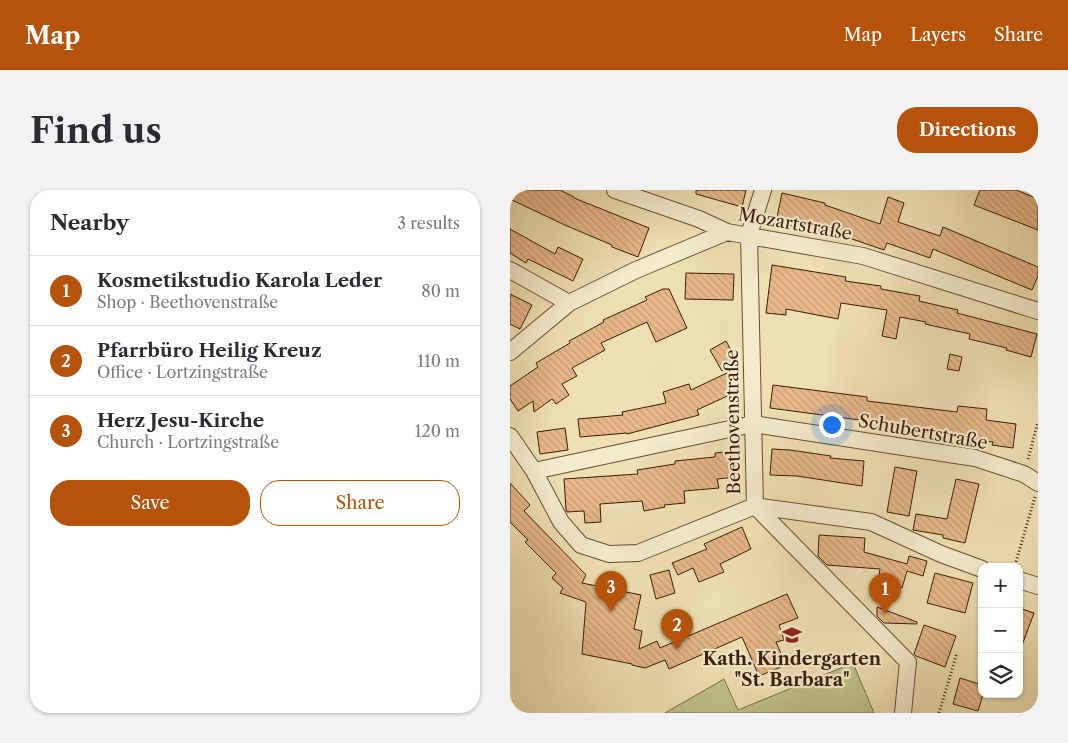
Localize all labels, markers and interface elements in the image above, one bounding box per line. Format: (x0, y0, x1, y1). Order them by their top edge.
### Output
text: Map (25, 21, 80, 50)
text: Map (844, 24, 882, 46)
text: Layers (910, 24, 966, 46)
text: Share (994, 24, 1043, 46)
button: Directions (897, 107, 1038, 153)
text: Find us (30, 109, 162, 152)
street label: Mozartstraße (736, 203, 854, 245)
text: Nearby (50, 210, 129, 235)
text: 3 results (397, 213, 460, 233)
text: Kosmetikstudio Karola Leder (97, 269, 382, 292)
text: 1 (62, 281, 70, 301)
text: 80 m (421, 281, 460, 301)
text: Shop · Beethovenstraße (97, 292, 278, 312)
text: Pfarrbüro Heilig Kreuz (97, 339, 322, 362)
street label: Beethovenstraße (721, 349, 745, 495)
text: 2 (61, 351, 71, 371)
text: 110 m (417, 351, 460, 371)
text: Office · Lortzingstraße (97, 362, 268, 382)
text: Herz Jesu-Kirche (97, 409, 264, 432)
street label: Schubertstraße (857, 410, 989, 454)
your location (819, 412, 845, 438)
text: 3 (61, 421, 71, 441)
text: 120 m (415, 421, 460, 441)
text: Church · Lortzingstraße (97, 432, 279, 452)
button: Save (50, 480, 250, 526)
button: Share (260, 480, 460, 526)
map controls (978, 563, 1023, 698)
button: + (978, 563, 1023, 608)
pin: 3 (595, 571, 627, 612)
pin: 1 (869, 573, 901, 614)
button: − (978, 608, 1023, 653)
pin: 2 (661, 609, 693, 650)
school or university icon: Kath. Kindergarten "St. Barbara" (781, 624, 803, 646)
place label: Kath. Kindergarten "St. Barbara" (703, 648, 882, 691)
button: layers (978, 653, 1023, 698)

